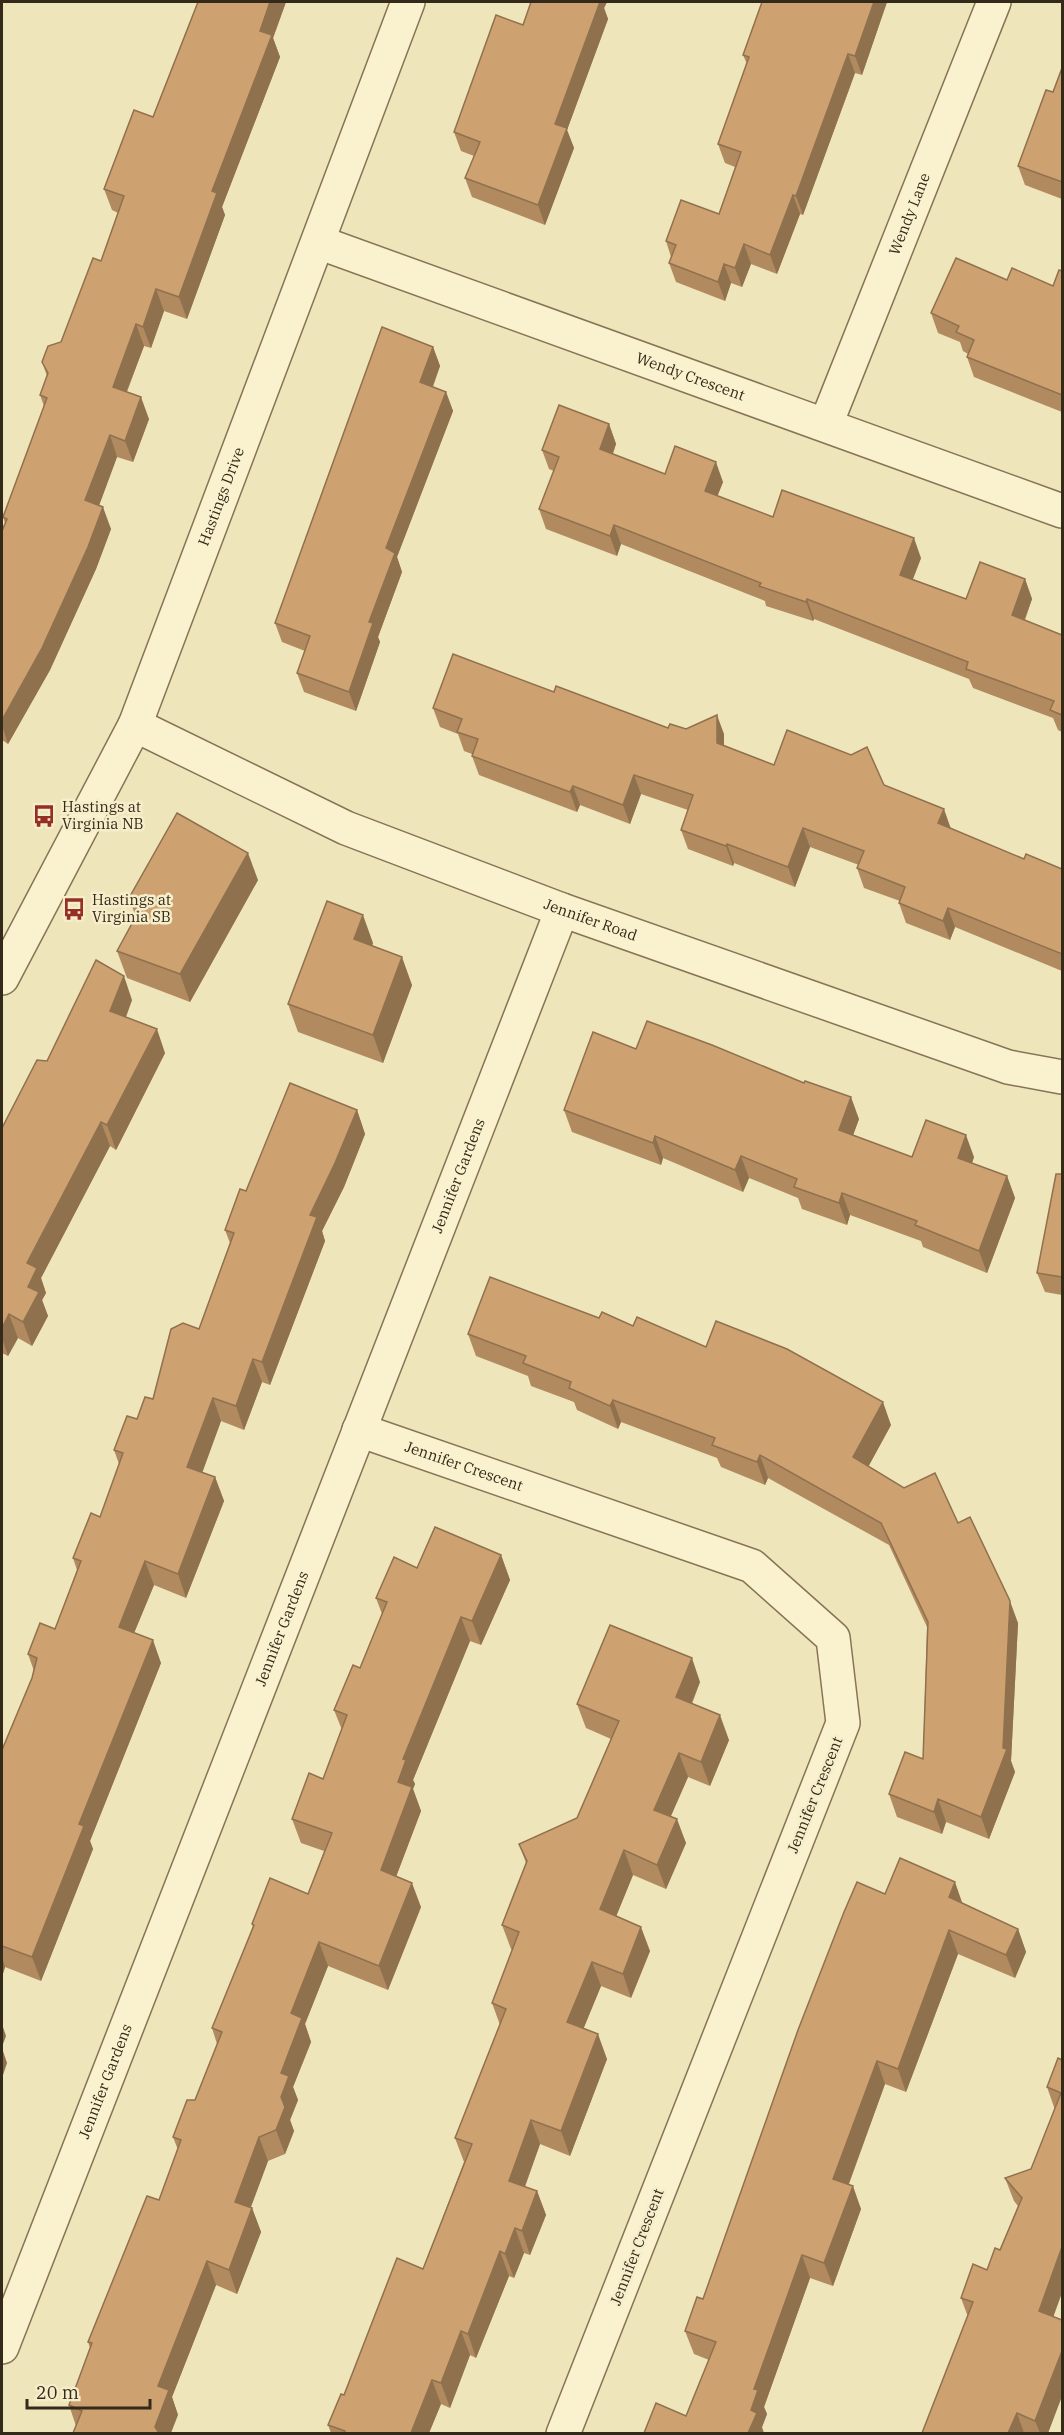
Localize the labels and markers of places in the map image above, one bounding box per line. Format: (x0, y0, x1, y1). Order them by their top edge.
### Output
place label: Hastings at Virginia NB (62, 797, 144, 833)
bus stop icon: Hastings at Virginia NB (31, 803, 57, 829)
place label: Hastings at Virginia SB (92, 890, 171, 926)
bus stop icon: Hastings at Virginia SB (61, 896, 87, 922)

